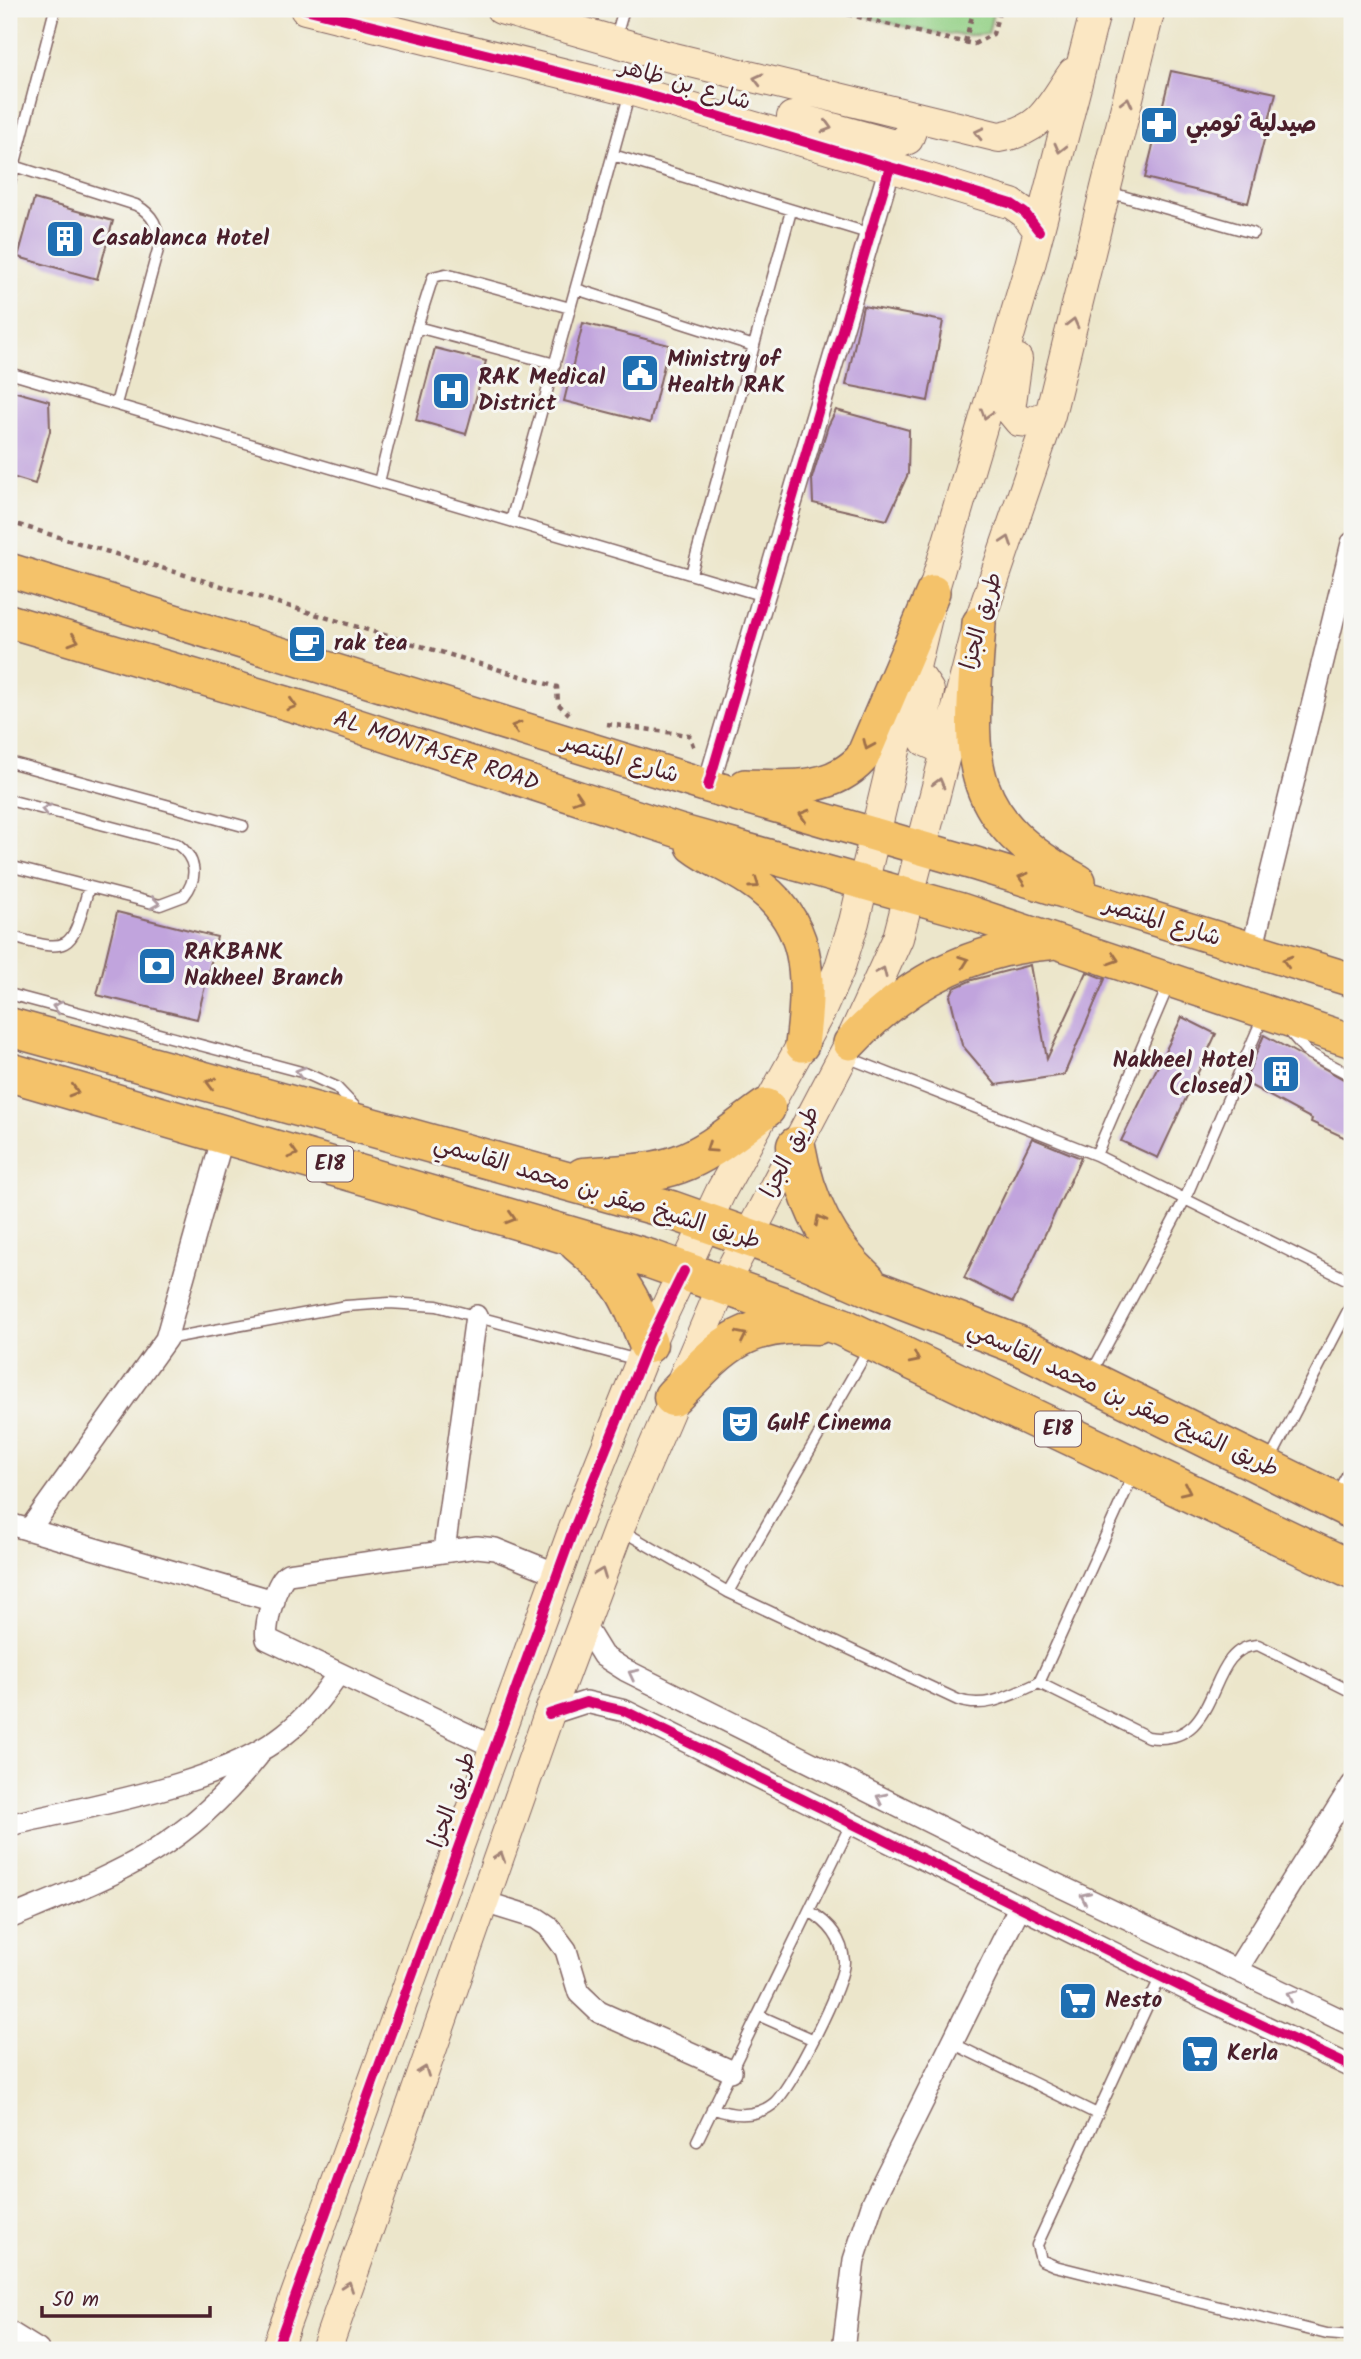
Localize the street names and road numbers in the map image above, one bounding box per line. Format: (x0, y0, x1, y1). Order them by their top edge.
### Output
street label: شارع بن ظاهر (613, 48, 755, 121)
street label: طريق الجزا (951, 568, 1013, 674)
street label: AL MONTASER ROAD (328, 702, 544, 802)
street label: شارع المنتصر (555, 724, 683, 794)
street label: شارع المنتصر (1097, 887, 1225, 957)
street label: طريق الجزا (752, 1099, 830, 1205)
street label: طريق الشيخ صقر بن محمد القاسمي (429, 1126, 765, 1261)
road number: E18 (307, 1146, 353, 1182)
street label: طريق الشيخ صقر بن محمد القاسمي (961, 1312, 1285, 1489)
road number: E18 (1035, 1412, 1081, 1446)
street label: طريق الجزا (419, 1747, 487, 1853)

